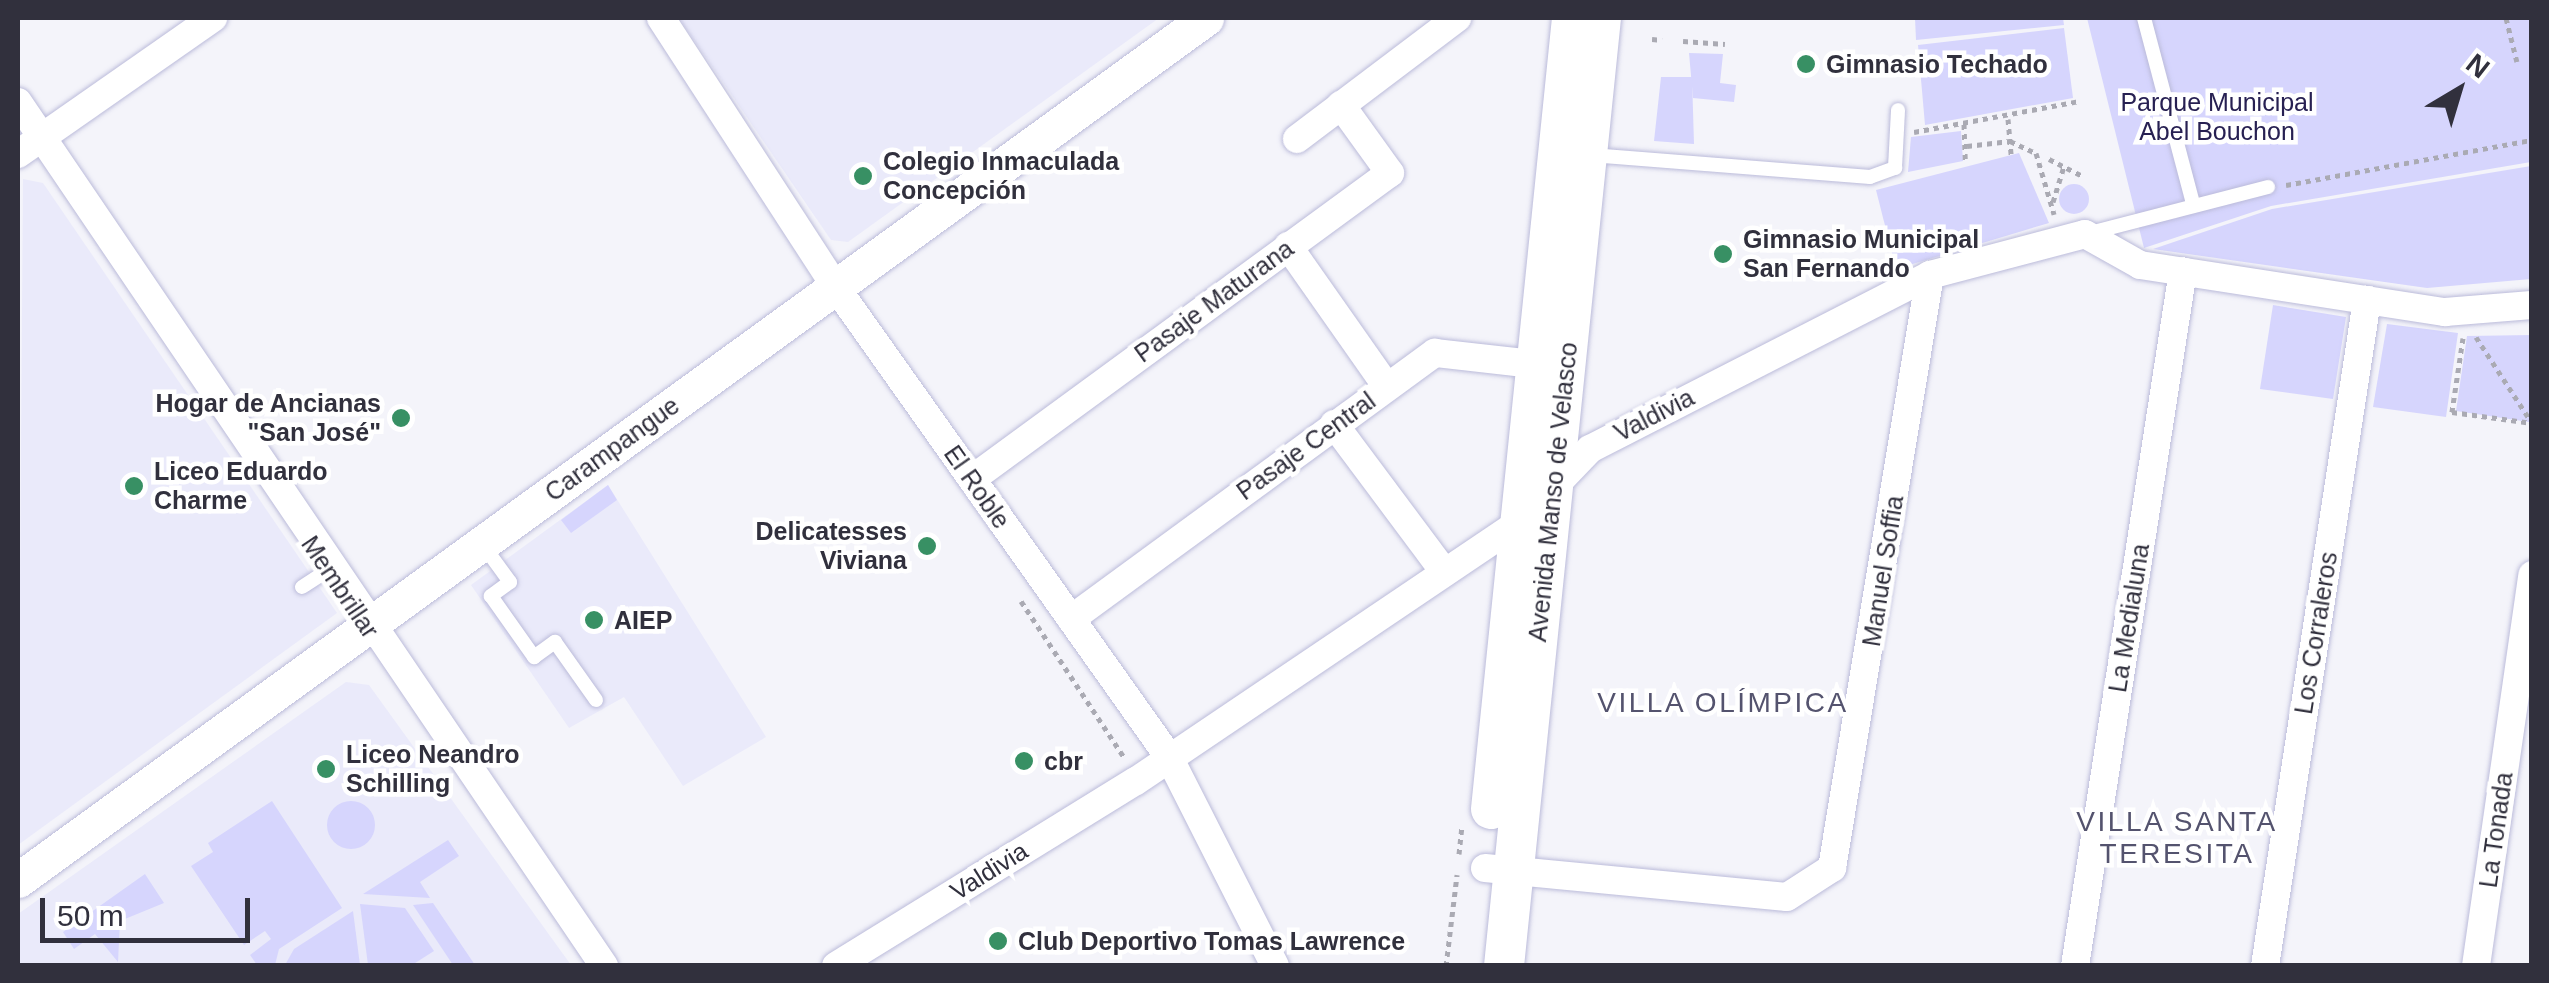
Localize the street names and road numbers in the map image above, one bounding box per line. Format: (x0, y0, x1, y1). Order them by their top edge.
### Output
street label: Pasaje Maturana (1129, 233, 1299, 369)
street label: Avenida Manso de Velasco (1522, 341, 1584, 643)
street label: Valdivia (1609, 382, 1699, 448)
street label: Pasaje Central (1231, 386, 1381, 506)
street label: Carampangue (539, 390, 685, 508)
street label: El Roble (938, 440, 1016, 534)
street label: Manuel Soffia (1856, 493, 1910, 649)
street label: Membrillar (295, 530, 385, 644)
street label: La Medialuna (2102, 542, 2156, 694)
street label: Los Corraleros (2288, 550, 2344, 716)
street label: La Tonada (2473, 770, 2519, 890)
street label: Valdivia (945, 836, 1033, 906)

